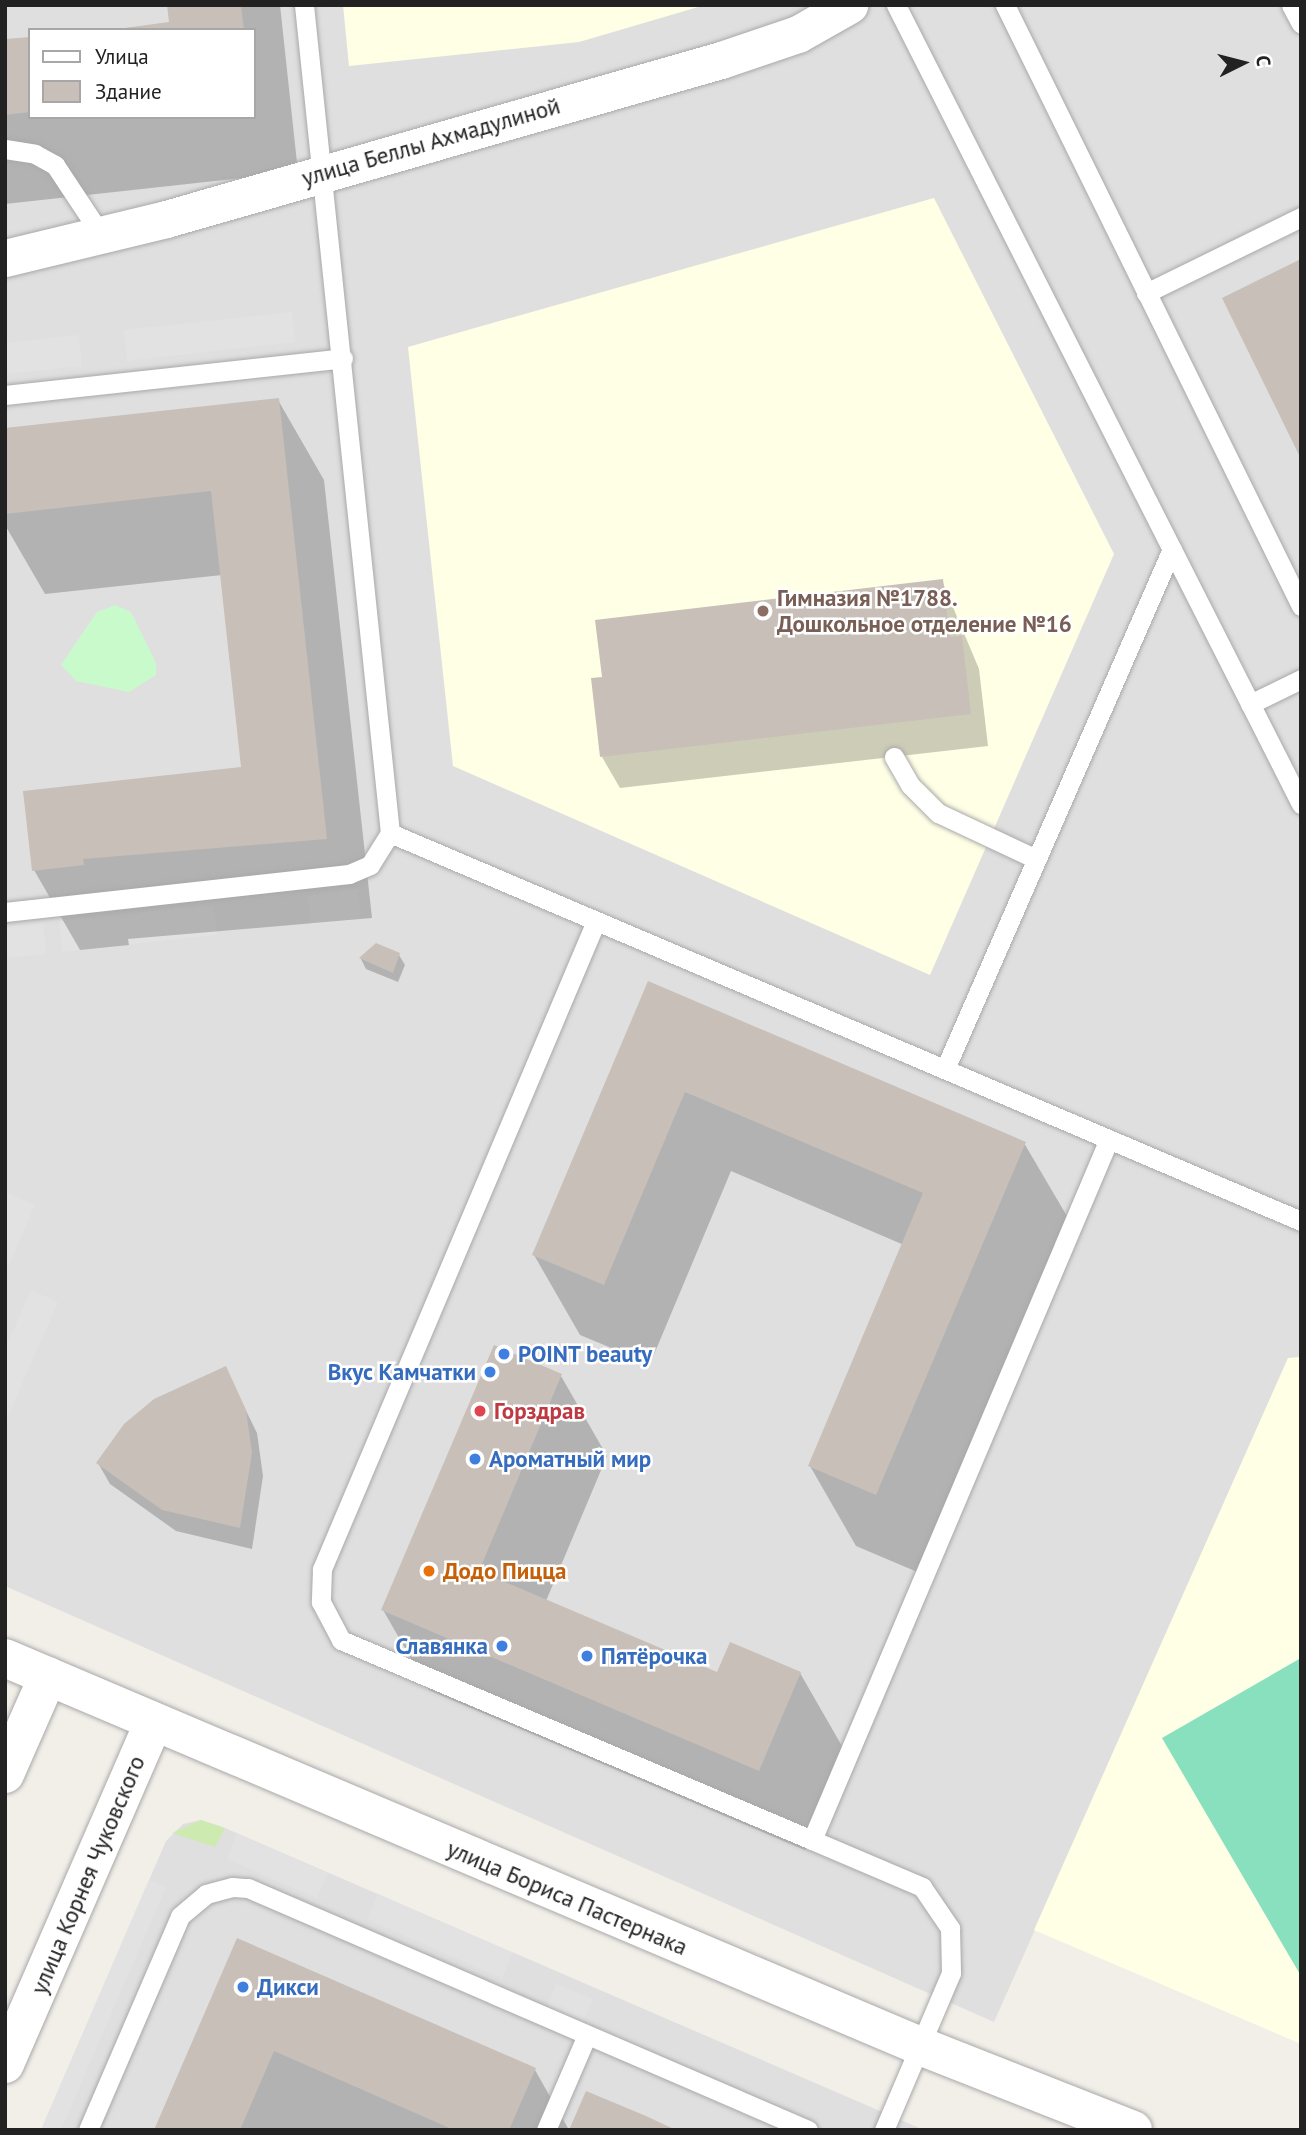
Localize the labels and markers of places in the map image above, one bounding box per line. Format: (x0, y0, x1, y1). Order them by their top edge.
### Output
place label: Гимназия №1788. Дошкольное отделение №16 (777, 584, 1072, 638)
marker: Гимназия №1788. Дошкольное отделение №16 (755, 603, 771, 619)
place label: POINT beauty (518, 1340, 653, 1368)
marker: POINT beauty (496, 1346, 512, 1362)
place label: Вкус Камчатки (327, 1358, 476, 1386)
marker: Вкус Камчатки (482, 1364, 498, 1380)
place label: Горздрав (494, 1397, 585, 1425)
marker: Горздрав (472, 1403, 488, 1419)
place label: Ароматный мир (489, 1445, 651, 1473)
marker: Ароматный мир (467, 1451, 483, 1467)
place label: Додо Пицца (443, 1557, 566, 1585)
marker: Додо Пицца (421, 1563, 437, 1579)
place label: Славянка (395, 1632, 488, 1660)
marker: Славянка (494, 1638, 510, 1654)
place label: Пятёрочка (601, 1642, 707, 1670)
marker: Пятёрочка (579, 1648, 595, 1664)
place label: Дикси (257, 1973, 319, 2001)
marker: Дикси (235, 1979, 251, 1995)

